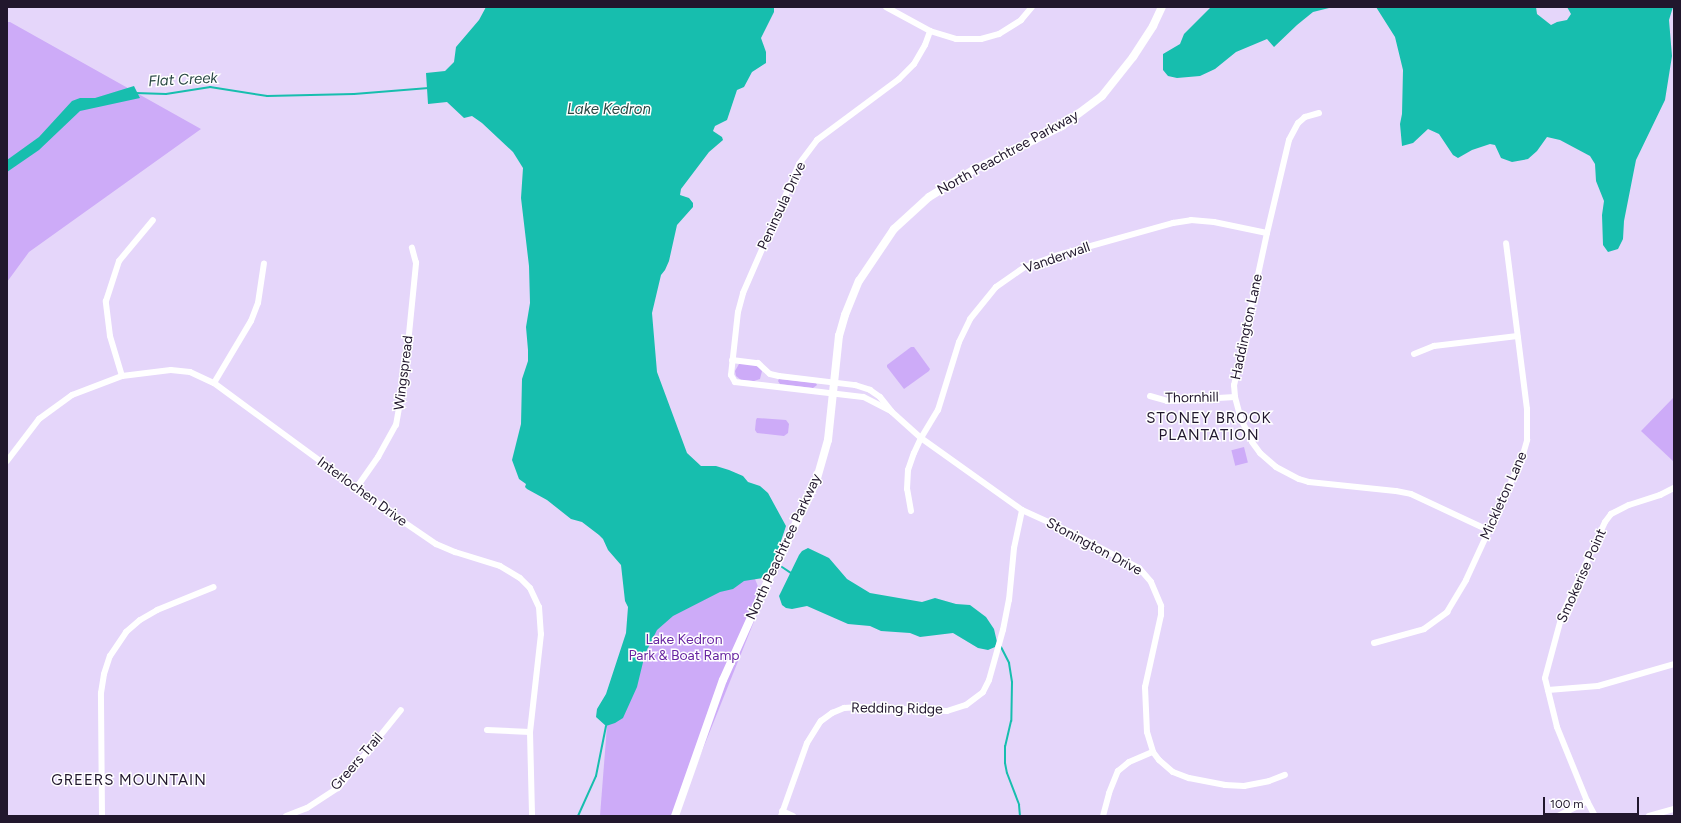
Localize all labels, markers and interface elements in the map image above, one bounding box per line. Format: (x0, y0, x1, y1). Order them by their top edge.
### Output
water label: Flat Creek (148, 69, 218, 91)
water label: Lake Kedron (567, 101, 651, 119)
street label: North Peachtree Parkway (934, 107, 1082, 199)
street label: Peninsula Drive (754, 159, 810, 253)
street label: Vanderwall (1022, 239, 1092, 277)
street label: Haddington Lane (1228, 273, 1266, 381)
street label: Wingspread (391, 335, 417, 411)
street label: Thornhill (1165, 389, 1219, 407)
district label: STONEY BROOK PLANTATION (1146, 409, 1272, 444)
street label: Mickleton Lane (1477, 449, 1531, 543)
street label: Interlochen Drive (314, 454, 410, 530)
street label: North Peachtree Parkway (743, 471, 825, 623)
street label: Stonington Drive (1043, 515, 1145, 579)
street label: Smokerise Point (1554, 526, 1610, 626)
park label: Lake Kedron Park & Boat Ramp (628, 632, 740, 664)
street label: Redding Ridge (851, 700, 943, 718)
street label: Greers Trail (327, 730, 387, 794)
district label: GREERS MOUNTAIN (51, 772, 207, 790)
scale bar (1545, 789, 1641, 815)
text: 100 m (1550, 797, 1584, 811)

